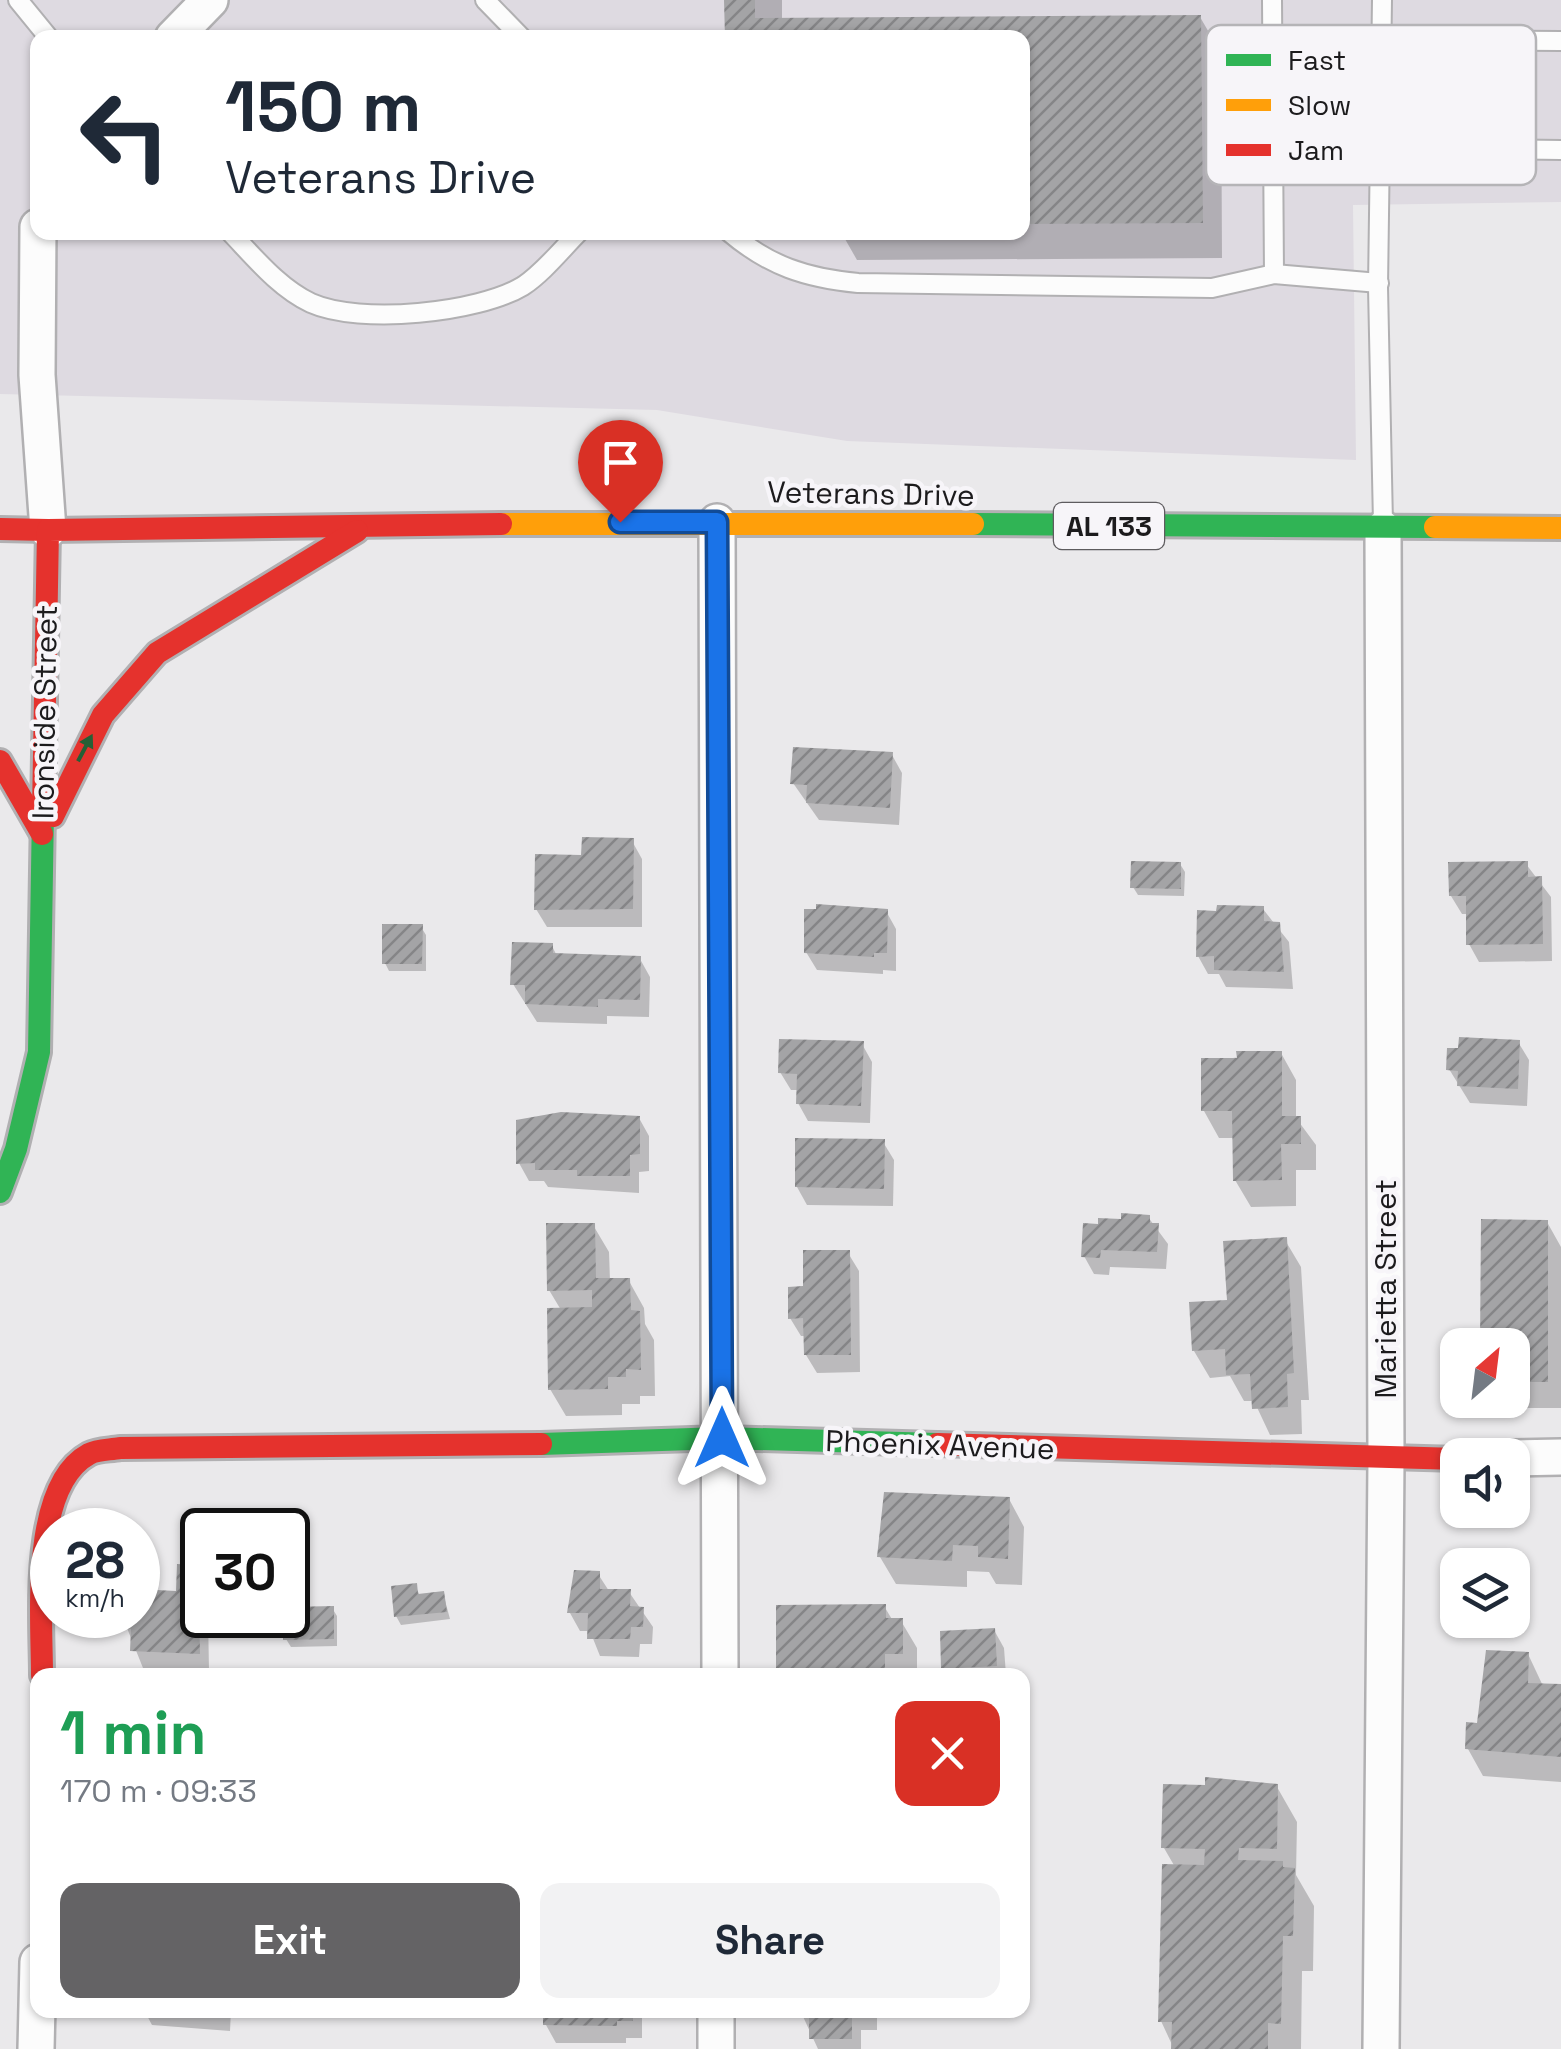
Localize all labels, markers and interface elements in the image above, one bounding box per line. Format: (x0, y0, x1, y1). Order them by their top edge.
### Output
legend (1206, 25, 1536, 185)
text: Fast (1288, 42, 1346, 78)
text: 150 m (225, 62, 422, 151)
icon: left (60, 70, 190, 200)
text: Slow (1288, 87, 1351, 123)
text: Jam (1288, 132, 1344, 168)
text: Veterans Drive (225, 149, 536, 206)
pin (578, 420, 663, 523)
icon: arrive (593, 435, 648, 490)
street label: Veterans Drive (767, 472, 975, 515)
road number: AL 133 (1054, 503, 1164, 549)
street label: Ironside Street (23, 604, 66, 820)
one-way arrow (76, 734, 93, 763)
street label: Marietta Street (1366, 1179, 1405, 1399)
north arrow (1440, 1328, 1530, 1418)
map controls (1440, 1328, 1530, 1638)
position arrow (670, 1386, 774, 1490)
street label: Phoenix Avenue (825, 1421, 1055, 1468)
button: sound (1440, 1438, 1530, 1528)
speed limit sign: 30 (180, 1508, 310, 1638)
text: 28 (65, 1529, 125, 1593)
button: layers (1440, 1548, 1530, 1638)
text: km/h (65, 1582, 125, 1614)
text: 1 min (60, 1695, 207, 1772)
button: close (895, 1701, 1000, 1806)
text: 170 m · 09:33 (60, 1771, 257, 1811)
button: Exit (60, 1883, 520, 1998)
button: Share (540, 1883, 1000, 1998)

